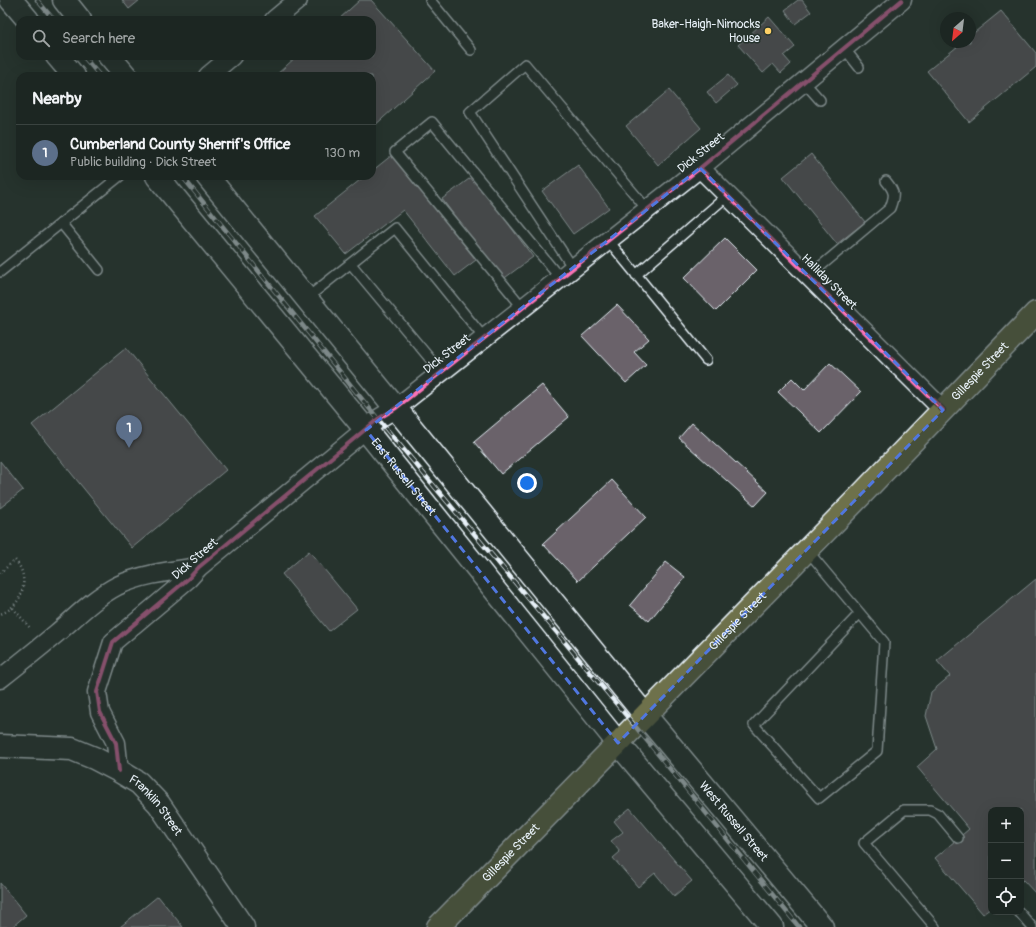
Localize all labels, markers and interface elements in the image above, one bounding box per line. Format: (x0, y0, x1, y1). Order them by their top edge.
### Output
north arrow (940, 12, 976, 48)
search box (16, 16, 376, 60)
place label: Baker-Haigh-Nimocks House (652, 17, 761, 46)
marker: Baker-Haigh-Nimocks House (763, 26, 773, 36)
icon: search (30, 27, 52, 49)
text: Search here (62, 29, 135, 48)
text: Nearby (32, 88, 81, 109)
street label: Dick Street (675, 129, 728, 176)
text: Cumberland County Sherrif's Office (70, 135, 290, 154)
text: 1 (42, 145, 48, 161)
text: 130 m (324, 145, 360, 161)
text: Public building · Dick Street (70, 154, 216, 170)
street label: Halliday Street (798, 251, 860, 313)
street label: Dick Street (420, 331, 474, 377)
street label: Gillespie Street (948, 339, 1012, 404)
pin: 1 (116, 415, 142, 448)
street label: East Russell Street (368, 435, 439, 519)
your location (517, 473, 537, 493)
street label: Dick Street (169, 535, 221, 583)
street label: Gillespie Street (705, 589, 769, 654)
street label: Franklin Street (127, 771, 186, 838)
street label: West Russell Street (696, 778, 772, 864)
map controls (988, 807, 1024, 915)
button: + (988, 807, 1024, 843)
street label: Gillespie Street (479, 820, 543, 885)
button: − (988, 843, 1024, 879)
button: locate (988, 879, 1024, 915)

